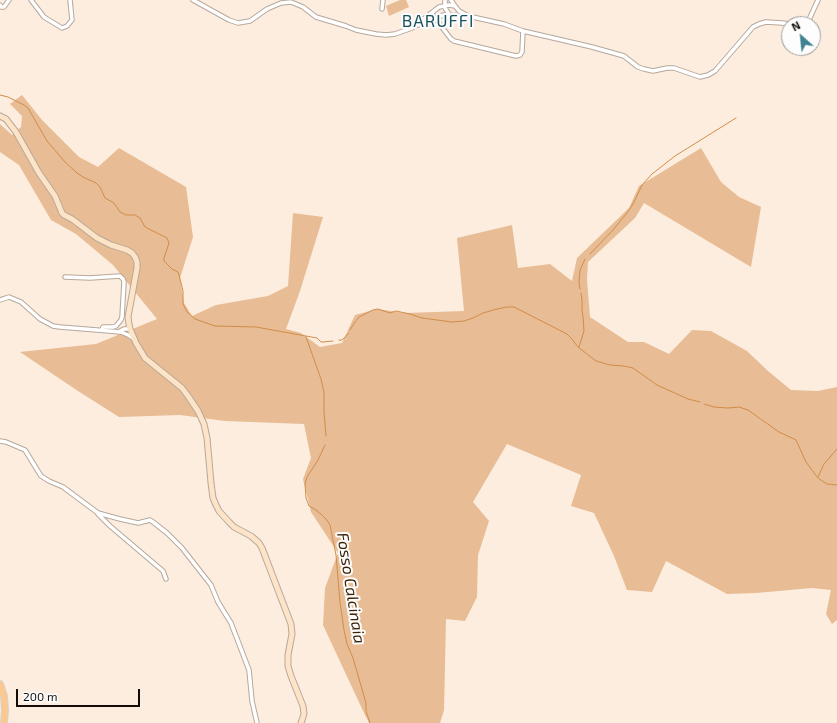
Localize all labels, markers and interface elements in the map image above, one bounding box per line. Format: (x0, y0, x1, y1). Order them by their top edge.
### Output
district label: BARUFFI (402, 11, 474, 31)
north arrow (781, 16, 821, 56)
text: N (789, 18, 802, 33)
water label: Fosso Calcinaia (333, 531, 369, 645)
scale bar (18, 681, 142, 707)
text: 200 m (23, 689, 57, 703)

